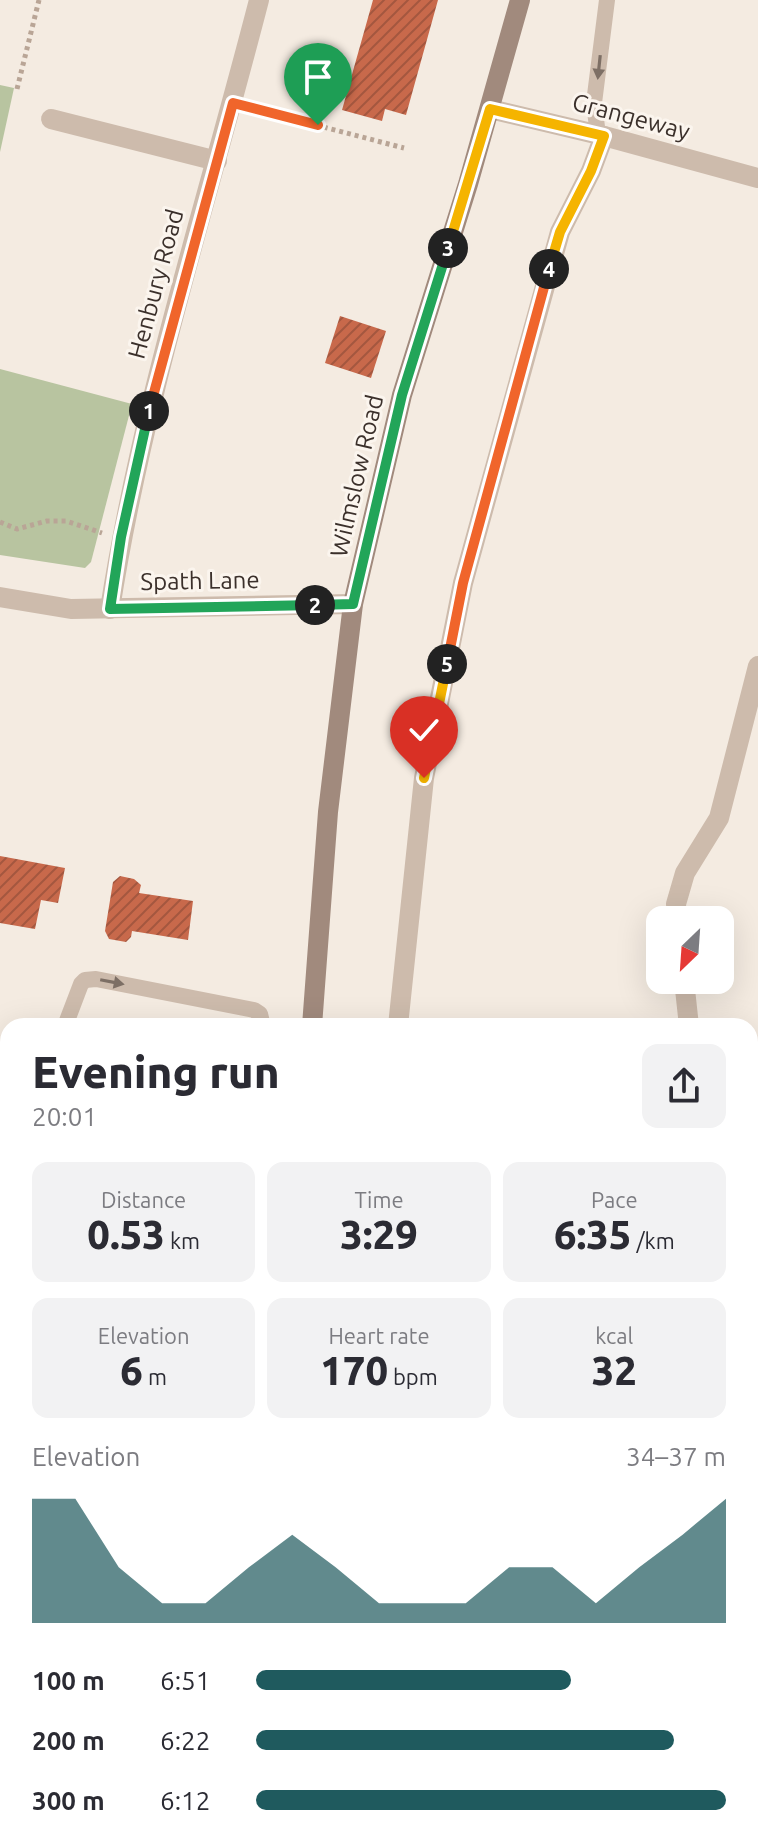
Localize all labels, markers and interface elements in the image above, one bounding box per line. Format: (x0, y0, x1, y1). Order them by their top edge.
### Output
pin (284, 43, 352, 125)
icon: arrive (296, 55, 340, 99)
one-way arrow (592, 55, 605, 80)
street label: Grangeway (569, 88, 693, 145)
street label: Henbury Road (123, 206, 188, 361)
pin: 3 (428, 228, 468, 268)
text: 3 (442, 235, 454, 260)
pin: 4 (529, 249, 569, 289)
text: 4 (543, 256, 555, 281)
pin: 1 (129, 391, 169, 431)
street label: Wilmslow Road (325, 392, 388, 560)
text: 1 (143, 398, 155, 423)
street label: Spath Lane (140, 566, 260, 595)
pin: 2 (295, 585, 335, 625)
text: 2 (309, 592, 321, 617)
pin: 5 (427, 644, 467, 684)
text: 5 (441, 651, 453, 676)
pin (390, 696, 458, 778)
icon: check (402, 708, 446, 752)
north arrow (646, 906, 734, 994)
map controls (646, 906, 734, 994)
one-way arrow (100, 976, 125, 989)
button: share (642, 1044, 726, 1128)
text: Evening run (32, 1047, 280, 1096)
text: 20:01 (32, 1102, 97, 1131)
text: Distance (101, 1187, 186, 1212)
text: Time (354, 1187, 404, 1212)
text: Pace (591, 1187, 638, 1212)
text: 0.53 (87, 1212, 165, 1257)
text: 3:29 (340, 1212, 418, 1257)
text: 6:35 (554, 1212, 631, 1257)
text: km (165, 1228, 200, 1253)
text: /km (631, 1228, 675, 1253)
text: Elevation (98, 1323, 190, 1348)
text: Heart rate (328, 1323, 430, 1348)
text: kcal (595, 1323, 633, 1348)
text: 6 (120, 1348, 143, 1393)
text: 170 (320, 1348, 388, 1393)
text: 32 (592, 1348, 637, 1393)
text: m (143, 1364, 167, 1389)
text: bpm (388, 1364, 438, 1389)
text: Elevation (32, 1442, 140, 1471)
text: 34–37 m (626, 1442, 726, 1471)
text: 100 m (32, 1666, 105, 1695)
text: 6:51 (160, 1666, 210, 1695)
text: 200 m (32, 1726, 105, 1755)
text: 6:22 (160, 1726, 210, 1755)
text: 300 m (32, 1786, 105, 1815)
text: 6:12 (160, 1786, 210, 1815)

